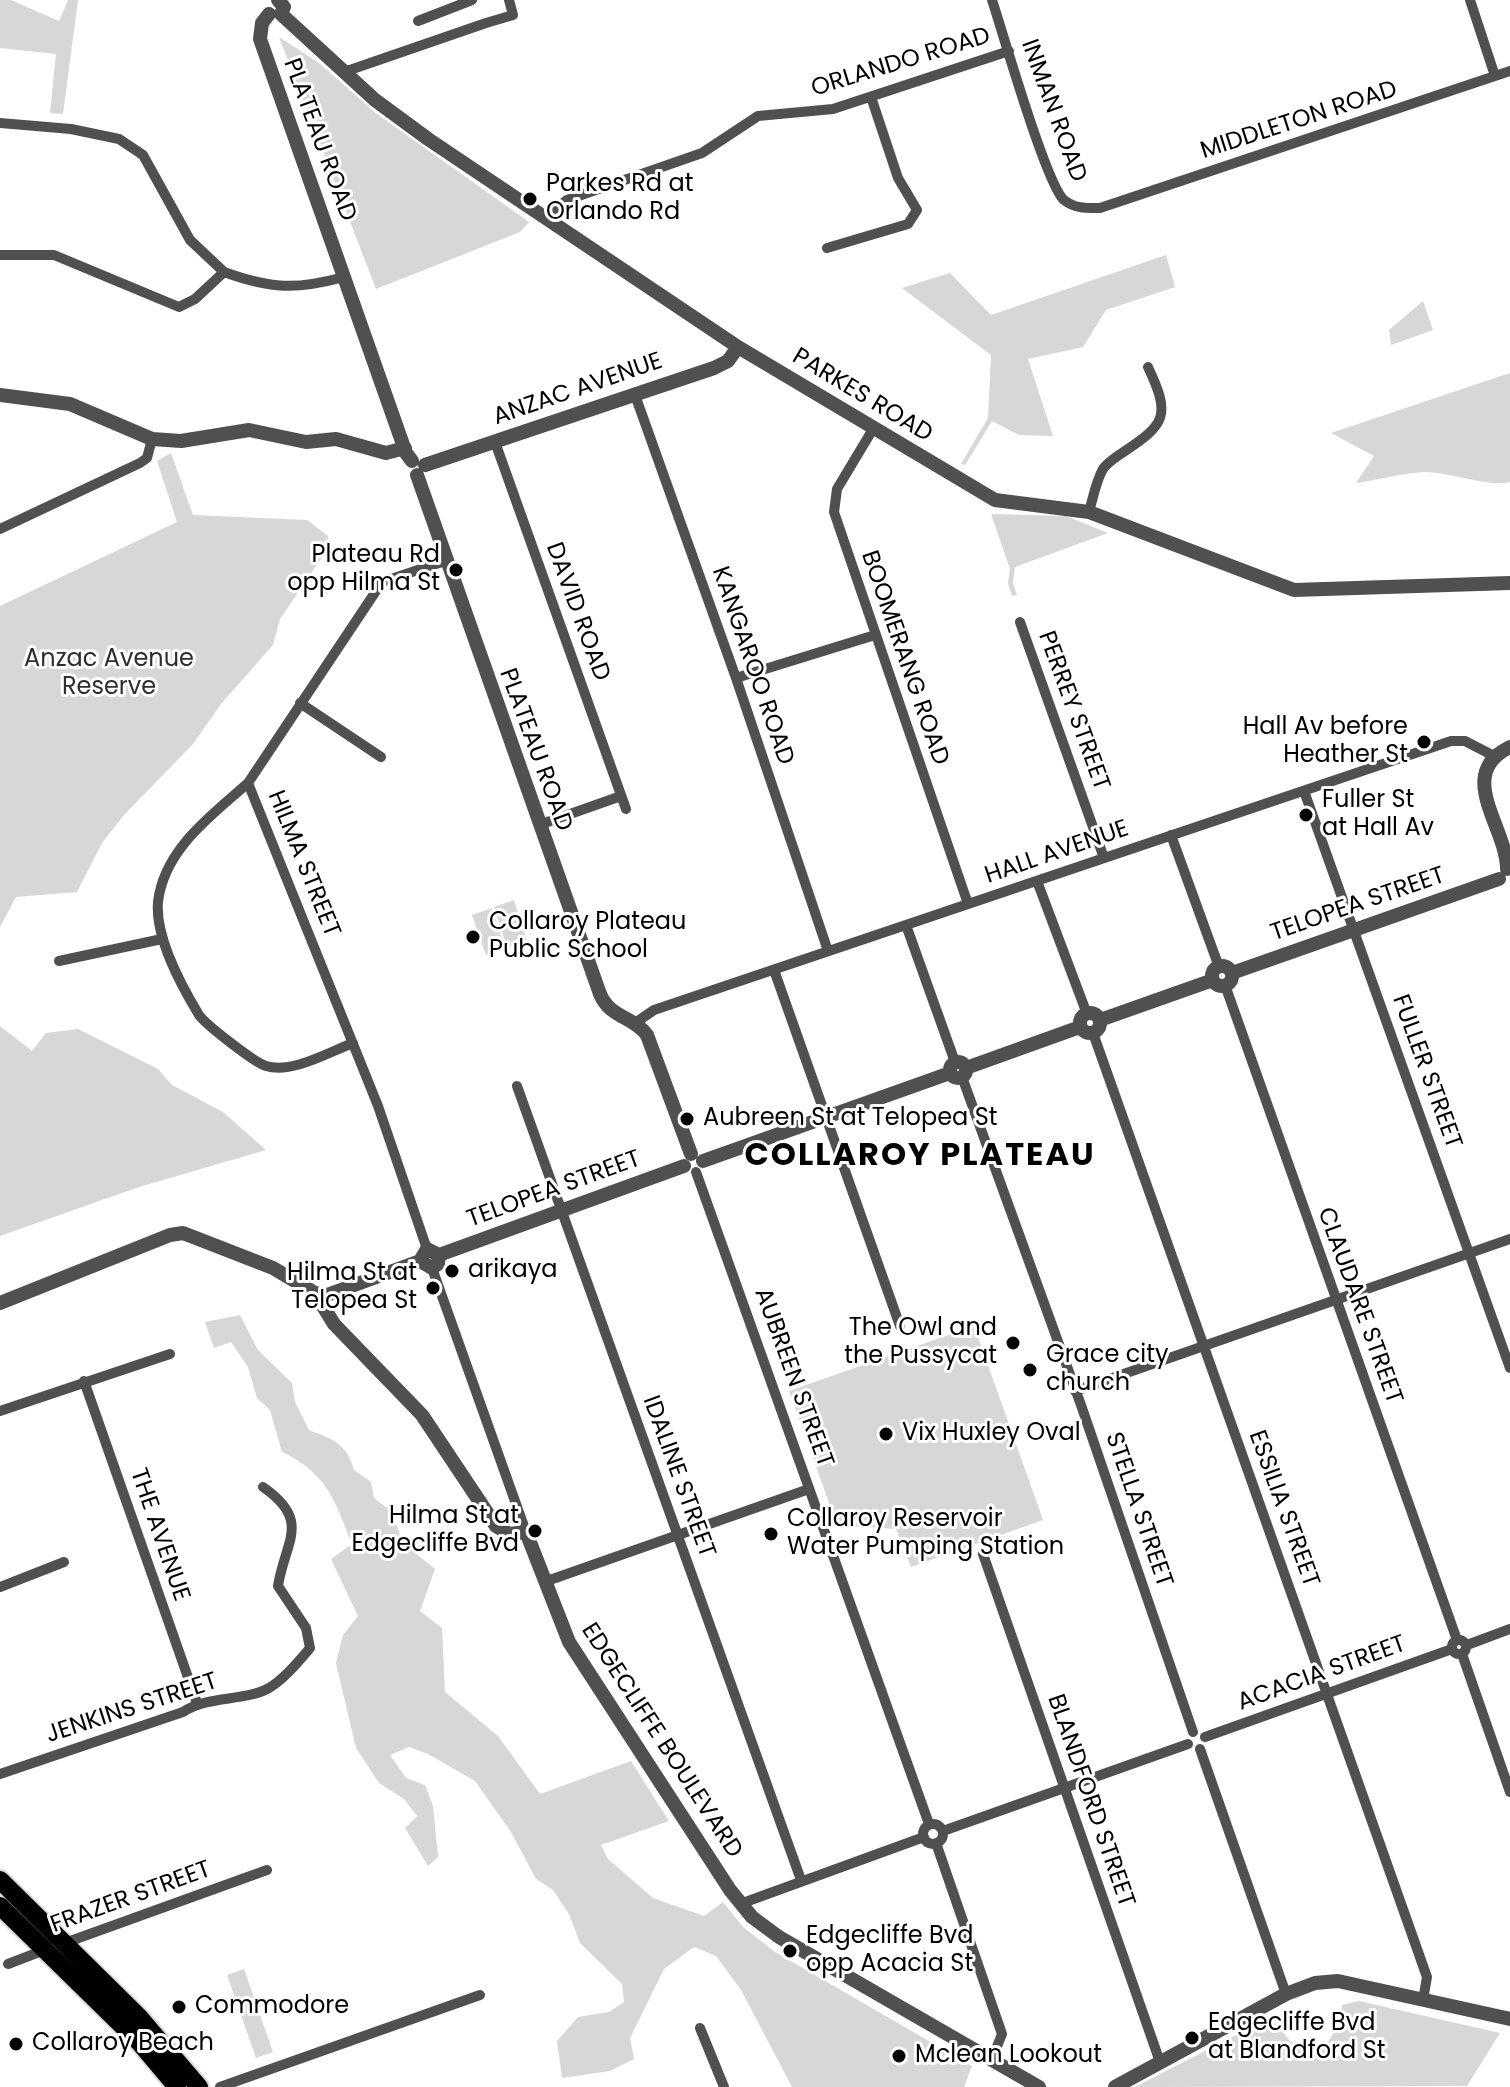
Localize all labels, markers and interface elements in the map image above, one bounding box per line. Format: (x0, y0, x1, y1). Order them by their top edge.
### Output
street label: ORLANDO ROAD (808, 22, 994, 104)
street label: INMAN ROAD (1014, 36, 1092, 186)
street label: PLATEAU ROAD (276, 55, 362, 225)
street label: MIDDLETON ROAD (1197, 76, 1401, 166)
place label: Parkes Rd at Orlando Rd (546, 171, 693, 227)
marker: Parkes Rd at Orlando Rd (521, 190, 539, 208)
street label: PARKES ROAD (787, 343, 937, 449)
street label: ANZAC AVENUE (490, 348, 666, 432)
street label: DAVID ROAD (539, 539, 615, 685)
place label: Plateau Rd opp Hilma St (287, 542, 440, 598)
street label: BOOMERANG ROAD (854, 547, 954, 769)
marker: Plateau Rd opp Hilma St (447, 561, 465, 579)
street label: KANGAROO ROAD (705, 563, 799, 769)
street label: PERREY STREET (1031, 627, 1115, 795)
park label: Anzac Avenue Reserve (24, 646, 194, 702)
street label: PLATEAU ROAD (492, 665, 578, 835)
place label: Hall Av before Heather St (1243, 714, 1408, 770)
marker: Hall Av before Heather St (1415, 733, 1433, 751)
street label: HILMA STREET (261, 787, 345, 941)
place label: Fuller St at Hall Av (1322, 787, 1434, 843)
marker: Fuller St at Hall Av (1297, 806, 1315, 824)
street label: HALL AVENUE (981, 815, 1133, 891)
street label: TELOPEA STREET (1267, 862, 1449, 948)
place label: Collaroy Plateau Public School (489, 909, 686, 965)
marker: Collaroy Plateau Public School (464, 928, 482, 946)
street label: FULLER STREET (1385, 991, 1467, 1153)
place label: Aubreen St at Telopea St (703, 1105, 998, 1133)
marker: Aubreen St at Telopea St (678, 1110, 696, 1128)
district label: COLLAROY PLATEAU (744, 1138, 1096, 1176)
street label: TELOPEA STREET (463, 1145, 645, 1235)
street label: CLAUDARE STREET (1310, 1204, 1408, 1408)
place label: arikaya (468, 1257, 557, 1285)
place label: Hilma St at Telopea St (287, 1260, 417, 1316)
marker: arikaya (443, 1262, 461, 1280)
marker: Hilma St at Telopea St (424, 1279, 442, 1297)
street label: AUBREEN STREET (747, 1284, 839, 1472)
place label: The Owl and the Pussycat (844, 1315, 997, 1371)
marker: The Owl and the Pussycat (1004, 1334, 1022, 1352)
place label: Grace city church (1046, 1342, 1168, 1398)
marker: Grace city church (1021, 1361, 1039, 1379)
street label: IDALINE STREET (635, 1392, 721, 1562)
place label: Vix Huxley Oval (902, 1420, 1081, 1448)
marker: Vix Huxley Oval (877, 1425, 895, 1443)
street label: ESSILIA STREET (1241, 1427, 1325, 1591)
street label: STELLA STREET (1098, 1429, 1178, 1591)
street label: THE AVENUE (123, 1465, 195, 1605)
place label: Hilma St at Edgecliffe Bvd (352, 1503, 519, 1559)
place label: Collaroy Reservoir Water Pumping Station (787, 1506, 1064, 1562)
marker: Hilma St at Edgecliffe Bvd (526, 1522, 544, 1540)
marker: Collaroy Reservoir Water Pumping Station (762, 1525, 780, 1543)
street label: EDGECLIFFE BOULEVARD (574, 1618, 748, 1864)
street label: ACACIA STREET (1234, 1630, 1410, 1718)
street label: JENKINS STREET (43, 1668, 221, 1750)
street label: BLANDFORD STREET (1040, 1691, 1140, 1911)
street label: FRAZER STREET (47, 1856, 215, 1940)
place label: Edgecliffe Bvd opp Acacia St (806, 1923, 973, 1979)
marker: Edgecliffe Bvd opp Acacia St (781, 1942, 799, 1960)
place label: Commodore (195, 1993, 349, 2021)
marker: Commodore (170, 1998, 188, 2016)
place label: Edgecliffe Bvd at Blandford St (1208, 2010, 1385, 2066)
marker: Edgecliffe Bvd at Blandford St (1183, 2029, 1201, 2047)
place label: Collaroy Beach (32, 2030, 214, 2058)
marker: Collaroy Beach (7, 2035, 25, 2053)
place label: Mclean Lookout (915, 2042, 1102, 2070)
marker: Mclean Lookout (890, 2047, 908, 2065)

